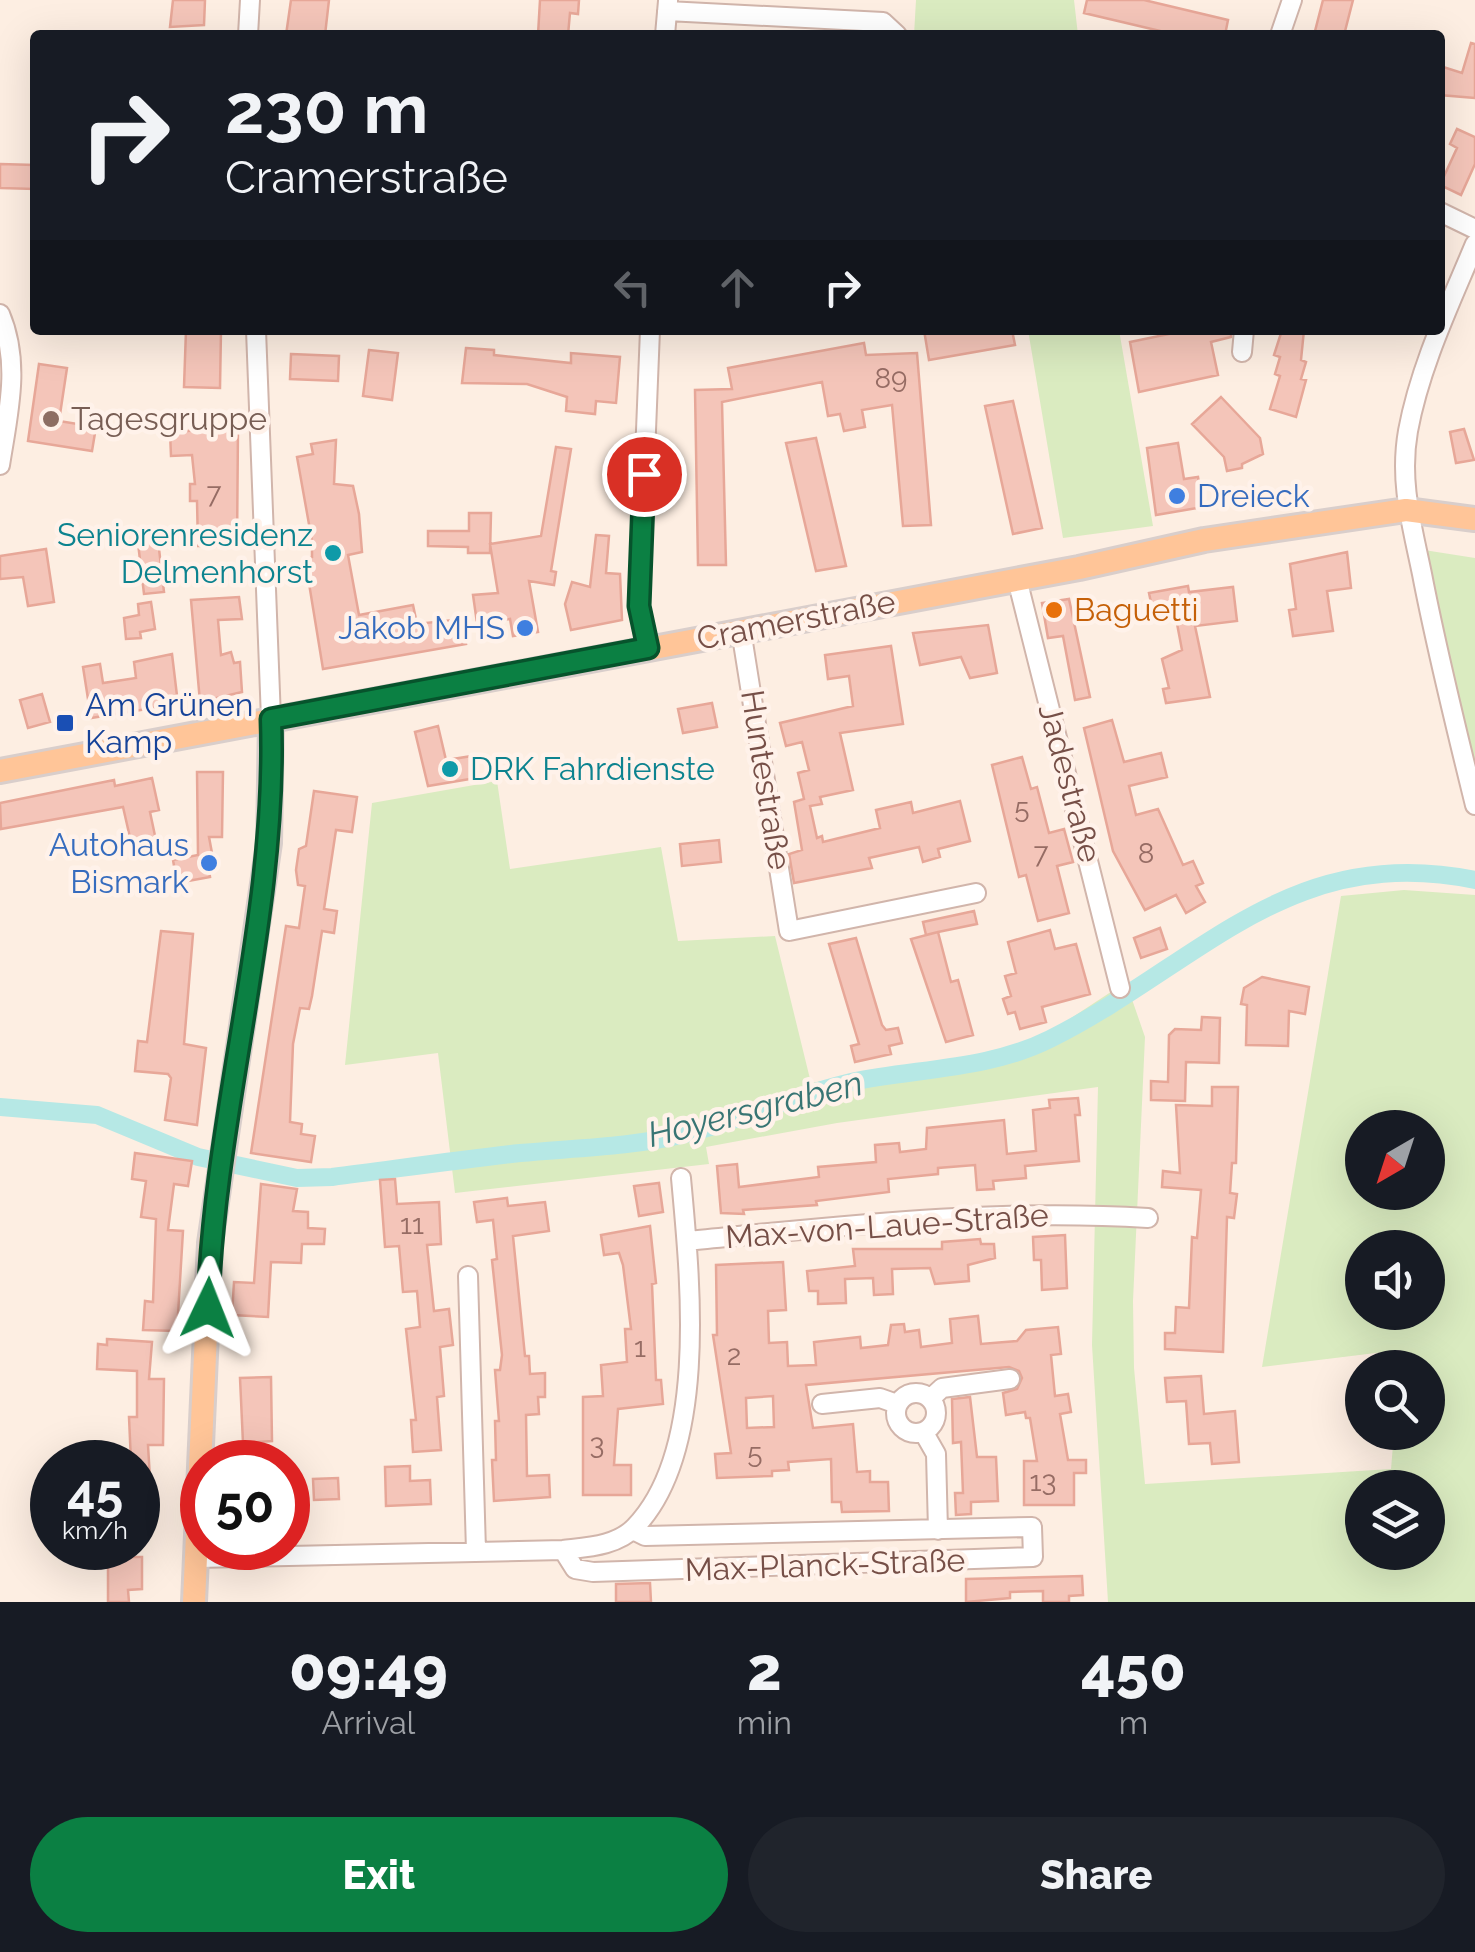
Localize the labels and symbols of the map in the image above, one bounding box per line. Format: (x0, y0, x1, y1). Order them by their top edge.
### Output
house number: 89 (874, 362, 908, 395)
place label: Tagesgruppe (71, 400, 267, 437)
marker: Tagesgruppe (40, 408, 62, 430)
pin (602, 432, 687, 517)
house number: 7 (207, 477, 222, 510)
place label: Dreieck (1197, 477, 1310, 514)
marker: Dreieck (1166, 485, 1188, 507)
place label: Seniorenresidenz Delmenhorst (57, 516, 313, 590)
marker: Seniorenresidenz Delmenhorst (322, 542, 344, 564)
street label: Cramerstraße (694, 582, 898, 657)
place label: Baguetti (1074, 591, 1199, 628)
marker: Baguetti (1043, 599, 1065, 621)
place label: Jakob MHS (338, 609, 505, 646)
marker: Jakob MHS (514, 617, 536, 639)
place label: Am Grünen Kamp (85, 686, 253, 760)
street label: Huntestraße (734, 687, 799, 872)
street label: Jadestraße (1032, 700, 1109, 866)
marker: Am Grünen Kamp (54, 712, 76, 734)
place label: DRK Fahrdienste (470, 750, 715, 787)
marker: DRK Fahrdienste (439, 758, 461, 780)
house number: 5 (1014, 792, 1030, 825)
place label: Autohaus Bismark (49, 826, 189, 900)
house number: 7 (1034, 837, 1049, 870)
house number: 8 (1138, 837, 1154, 870)
marker: Autohaus Bismark (198, 852, 220, 874)
water label: Hoyersgraben (643, 1062, 867, 1155)
north arrow (1345, 1110, 1445, 1210)
street label: Max-von-Laue-Straße (724, 1196, 1050, 1255)
house number: 11 (400, 1208, 424, 1241)
position arrow (156, 1256, 260, 1360)
house number: 1 (634, 1331, 646, 1364)
house number: 2 (727, 1339, 741, 1372)
house number: 3 (590, 1428, 604, 1461)
house number: 5 (747, 1437, 763, 1470)
speed limit sign: 50 (180, 1440, 310, 1570)
house number: 13 (1030, 1465, 1056, 1498)
street label: Max-Planck-Straße (684, 1541, 966, 1588)

